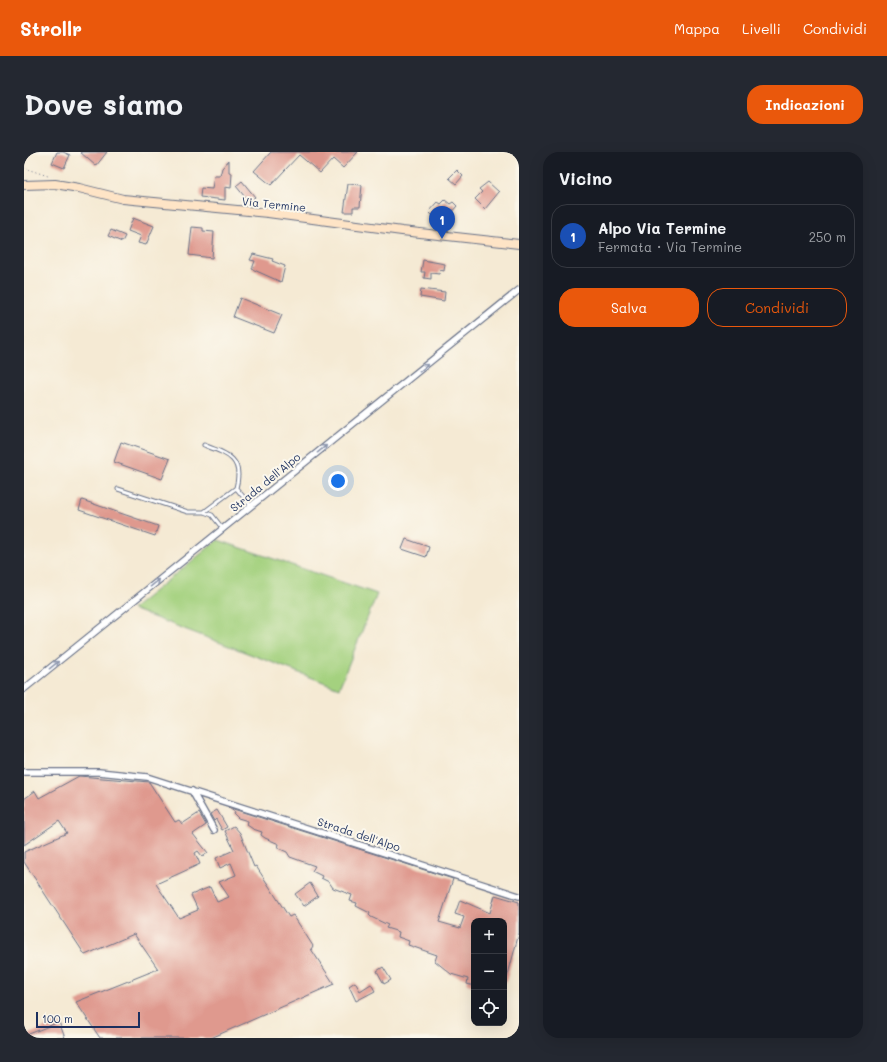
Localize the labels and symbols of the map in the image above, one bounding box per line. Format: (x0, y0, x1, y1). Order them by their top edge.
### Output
street label: Via Termine (241, 193, 307, 215)
pin: 1 (429, 206, 455, 239)
one-way arrow (418, 363, 429, 372)
one-way arrow (317, 445, 328, 453)
street label: Strada dell'Alpo (227, 449, 304, 515)
your location (328, 471, 348, 491)
one-way arrow (150, 579, 161, 587)
one-way arrow (49, 660, 60, 669)
street label: Strada dell'Alpo (316, 814, 403, 855)
scale bar (36, 1010, 140, 1029)

